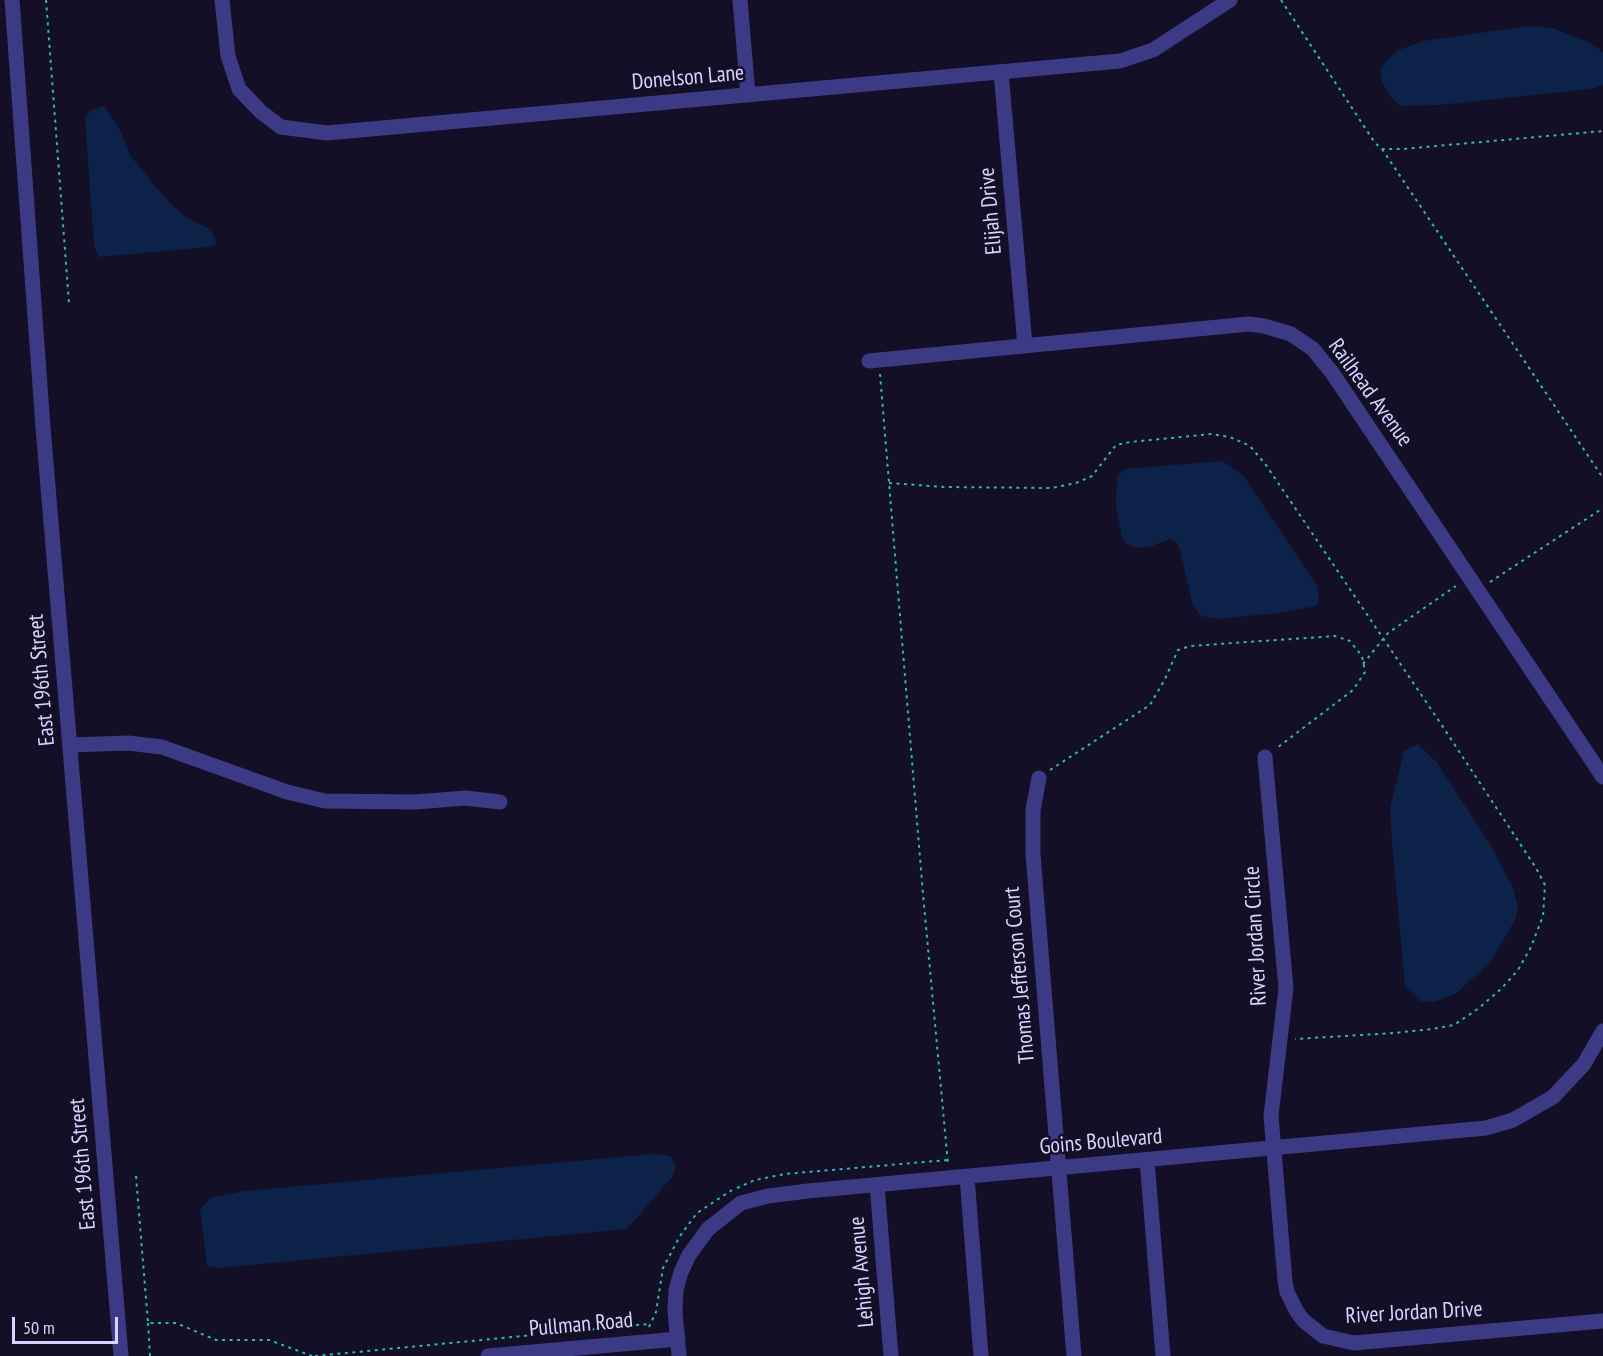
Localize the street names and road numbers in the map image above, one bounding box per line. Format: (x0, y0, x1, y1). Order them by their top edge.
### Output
street label: Donelson Lane (631, 60, 745, 96)
street label: Elijah Drive (974, 166, 1008, 256)
street label: Railhead Avenue (1322, 334, 1418, 452)
street label: East 196th Street (23, 613, 61, 747)
street label: River Jordan Circle (1239, 865, 1273, 1007)
street label: Thomas Jefferson Court (999, 886, 1041, 1064)
street label: East 196th Street (64, 1097, 102, 1231)
street label: Goins Boulevard (1039, 1123, 1163, 1161)
street label: Lehigh Avenue (844, 1215, 880, 1329)
street label: River Jordan Drive (1345, 1296, 1483, 1330)
street label: Pullman Road (528, 1307, 634, 1343)

